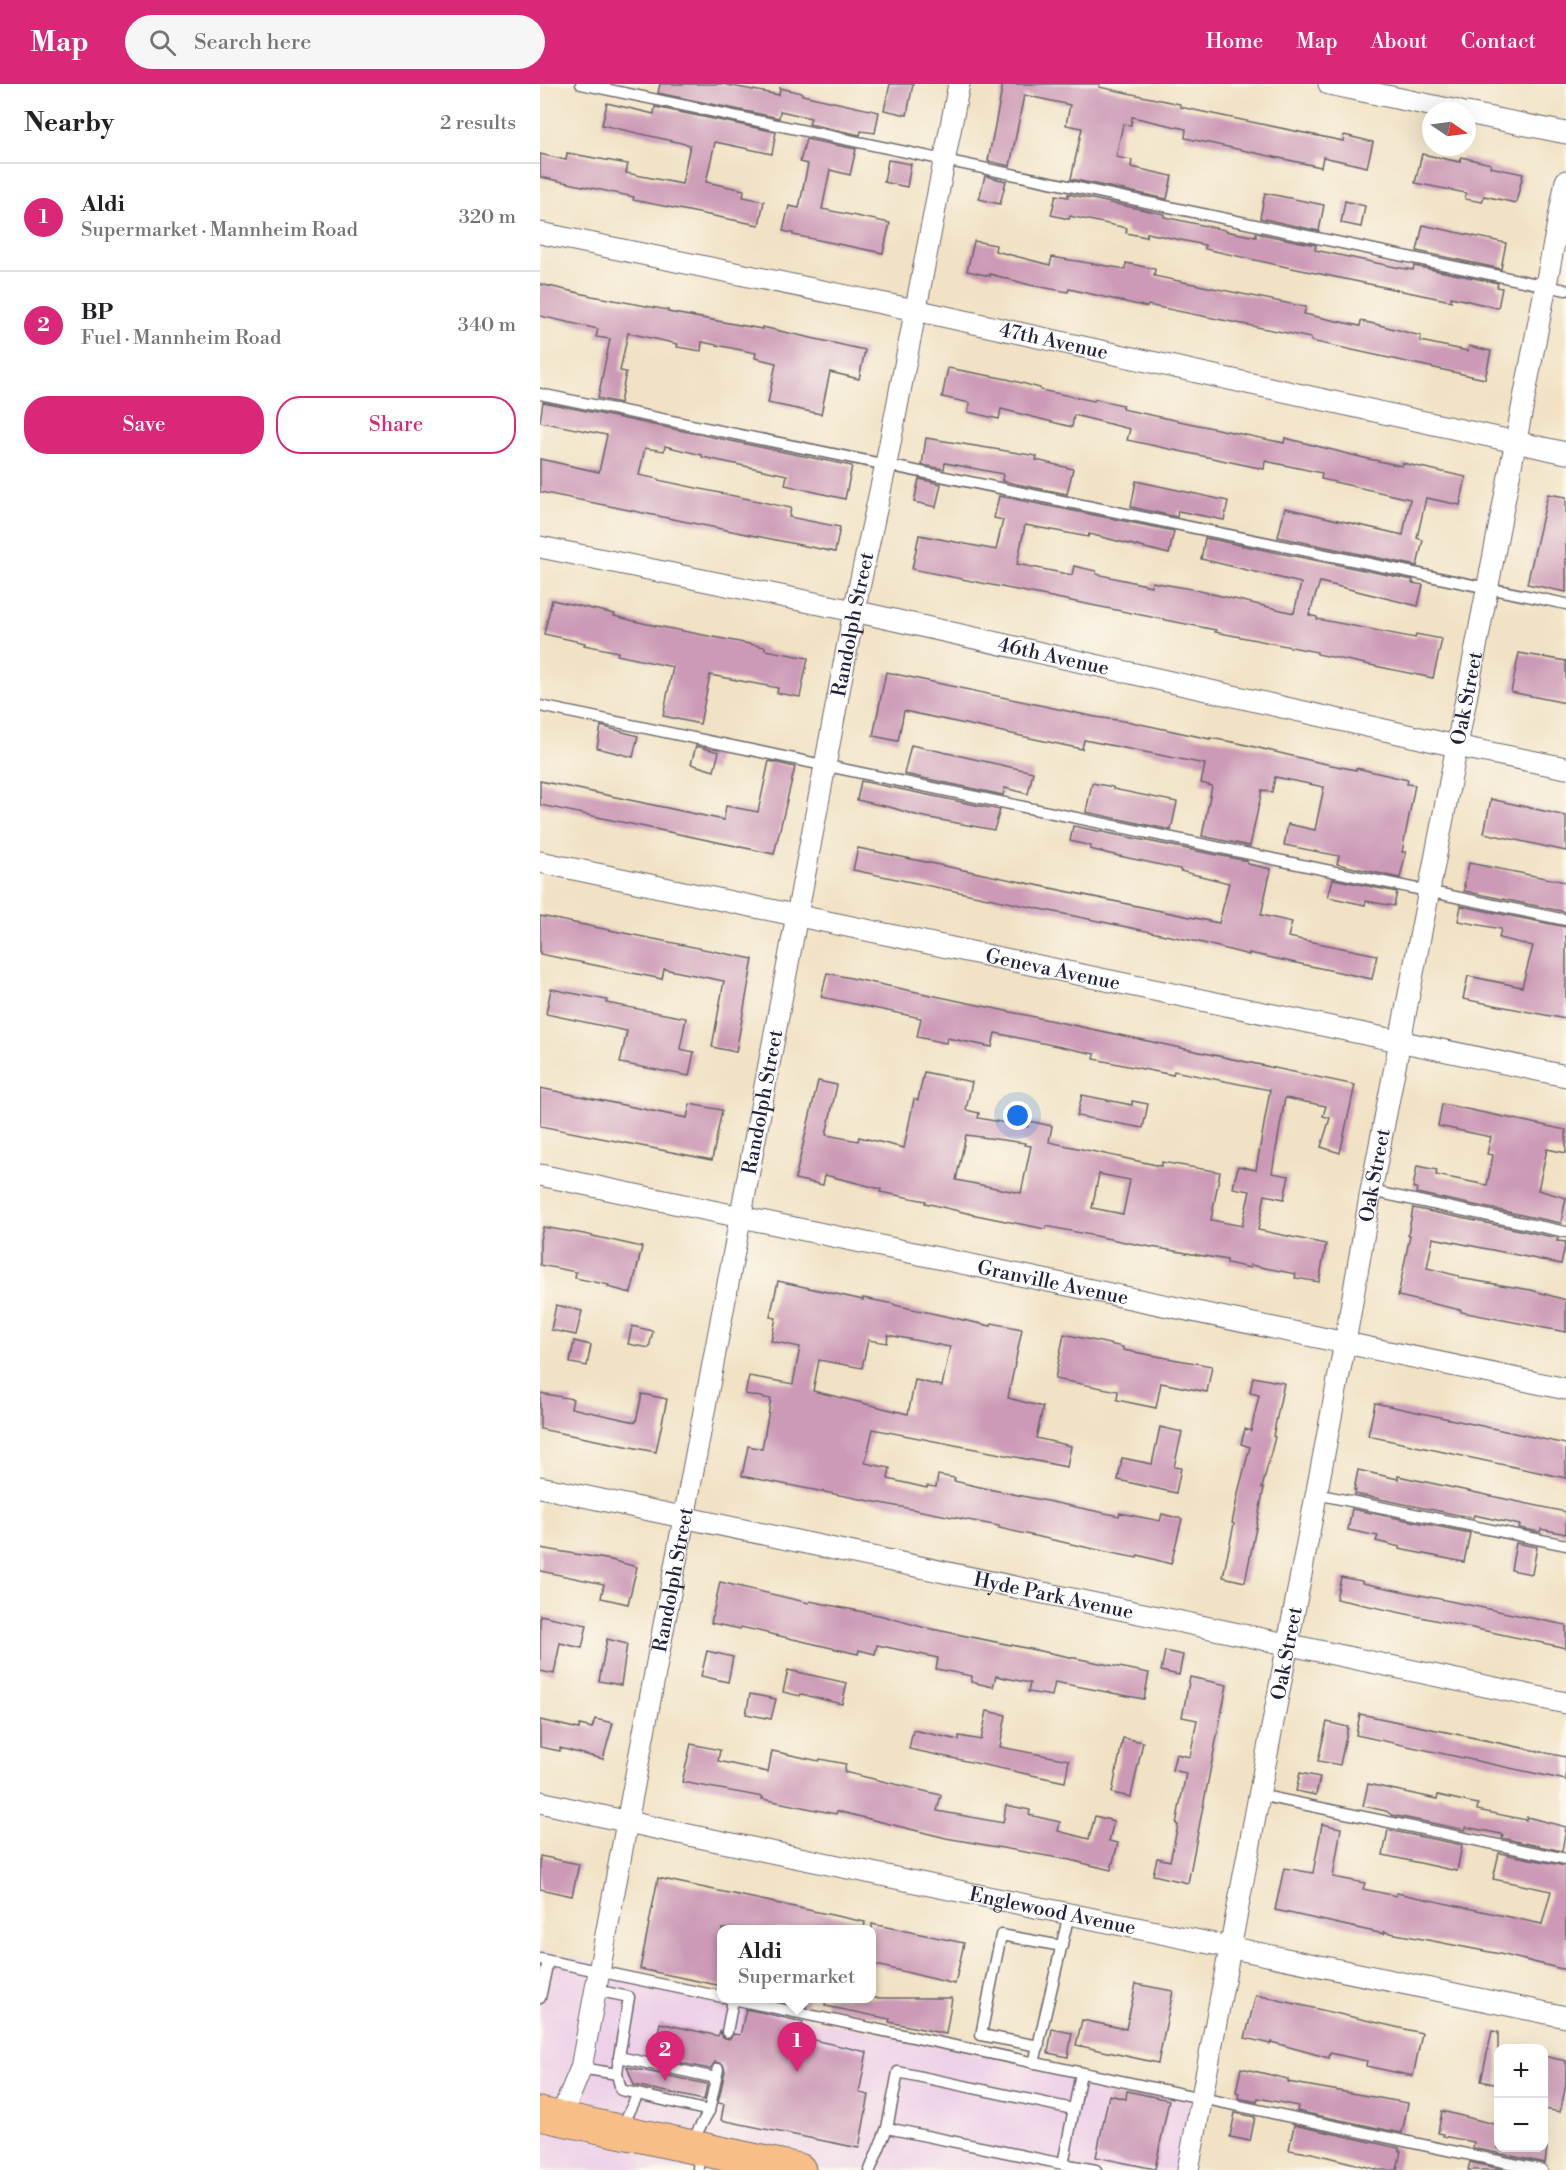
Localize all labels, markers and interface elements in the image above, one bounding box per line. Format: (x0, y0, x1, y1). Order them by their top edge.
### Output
search box (125, 15, 545, 69)
text: Map (30, 25, 89, 60)
icon: search (146, 26, 179, 59)
text: Search here (194, 29, 311, 56)
text: Home (1206, 29, 1263, 55)
text: Map (1296, 29, 1338, 55)
text: About (1371, 29, 1428, 55)
text: Contact (1461, 29, 1536, 55)
north arrow (1422, 102, 1476, 156)
text: Nearby (24, 107, 114, 139)
text: 2 results (440, 111, 516, 136)
text: Aldi (81, 191, 125, 218)
text: 1 (39, 205, 48, 230)
text: 320 m (459, 205, 516, 230)
text: Supermarket · Mannheim Road (81, 218, 358, 243)
text: BP (81, 299, 113, 326)
text: 2 (37, 313, 50, 338)
text: 340 m (458, 313, 516, 338)
street label: 47th Avenue (997, 318, 1110, 366)
text: Fuel · Mannheim Road (81, 326, 281, 351)
button: Save (24, 396, 264, 454)
button: Share (276, 396, 516, 454)
street label: Randolph Street (827, 550, 880, 699)
street label: 46th Avenue (995, 633, 1111, 682)
street label: Oak Street (1446, 649, 1489, 747)
street label: Geneva Avenue (983, 944, 1122, 997)
street label: Randolph Street (738, 1028, 789, 1177)
your location (1003, 1101, 1032, 1130)
street label: Oak Street (1355, 1127, 1397, 1224)
street label: Granville Avenue (975, 1256, 1130, 1311)
street label: Randolph Street (648, 1505, 700, 1654)
street label: Hyde Park Avenue (971, 1568, 1136, 1626)
street label: Oak Street (1266, 1605, 1309, 1702)
street label: Englewood Avenue (967, 1882, 1138, 1941)
popup (717, 1925, 876, 2003)
text: Aldi (738, 1938, 782, 1965)
text: Supermarket (738, 1965, 855, 1990)
pin: 1 (778, 2022, 816, 2072)
pin: 2 (646, 2032, 684, 2081)
map controls (1494, 2044, 1548, 2152)
button: + (1494, 2044, 1548, 2098)
button: − (1494, 2098, 1548, 2152)

